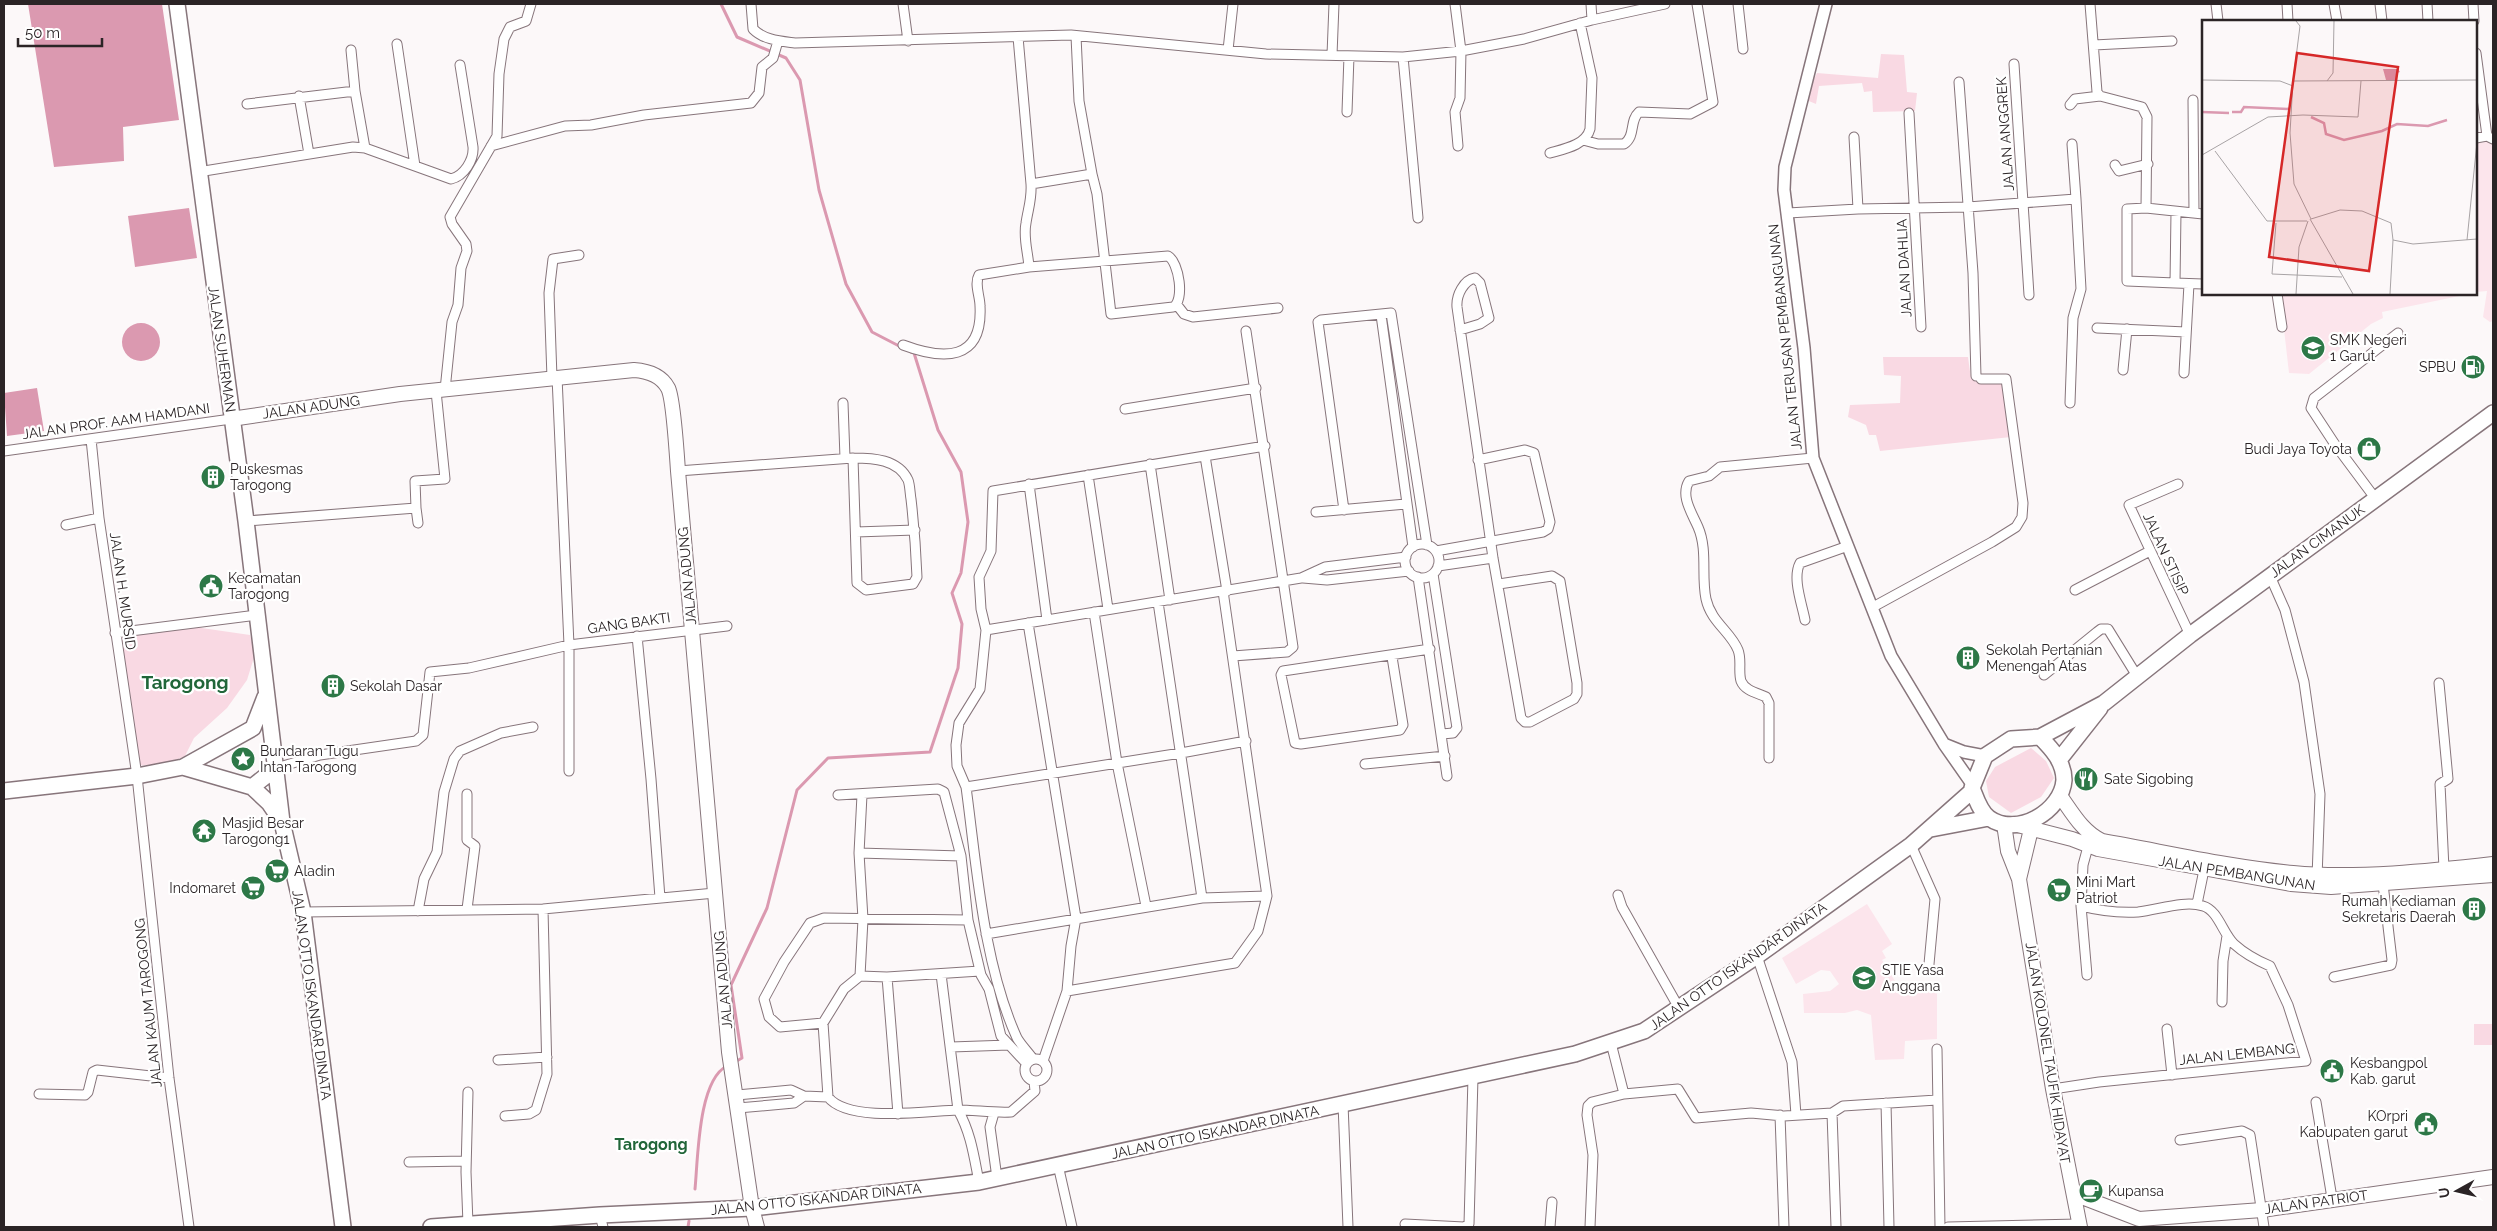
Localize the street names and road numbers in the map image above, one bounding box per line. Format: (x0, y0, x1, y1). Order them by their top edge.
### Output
street label: JALAN ANGGREK (1993, 76, 2017, 192)
street label: JALAN DAHLIA (1893, 218, 1915, 318)
street label: JALAN TERUSAN PEMBANGUNAN (1765, 223, 1805, 451)
street label: JALAN SUHERMAN (205, 285, 239, 413)
street label: JALAN ADUNG (261, 392, 361, 422)
street label: JALAN PROF. AAM HAMDANI (21, 400, 211, 442)
street label: JALAN CIMANUK (2267, 501, 2367, 581)
street label: JALAN STISIP (2140, 510, 2192, 598)
street label: JALAN ADUNG (675, 526, 699, 626)
street label: JALAN H. MURSID (107, 531, 139, 651)
street label: GANG BAKTI (587, 609, 671, 637)
street label: JALAN PEMBANGUNAN (2157, 853, 2317, 893)
street label: JALAN OTTO ISKANDAR DINATA (289, 889, 335, 1102)
street label: JALAN OTTO ISKANDAR DINATA (1647, 898, 1830, 1033)
street label: JALAN KAUM TAROGONG (131, 918, 165, 1088)
street label: JALAN ADUNG (711, 930, 735, 1030)
street label: JALAN KOLONEL TAUFIK HIDAYAT (2023, 941, 2073, 1165)
street label: JALAN LEMBANG (2178, 1040, 2296, 1068)
street label: JALAN OTTO ISKANDAR DINATA (1110, 1102, 1321, 1162)
street label: JALAN OTTO ISKANDAR DINATA (710, 1180, 923, 1218)
street label: JALAN PATRIOT (2263, 1187, 2369, 1217)

